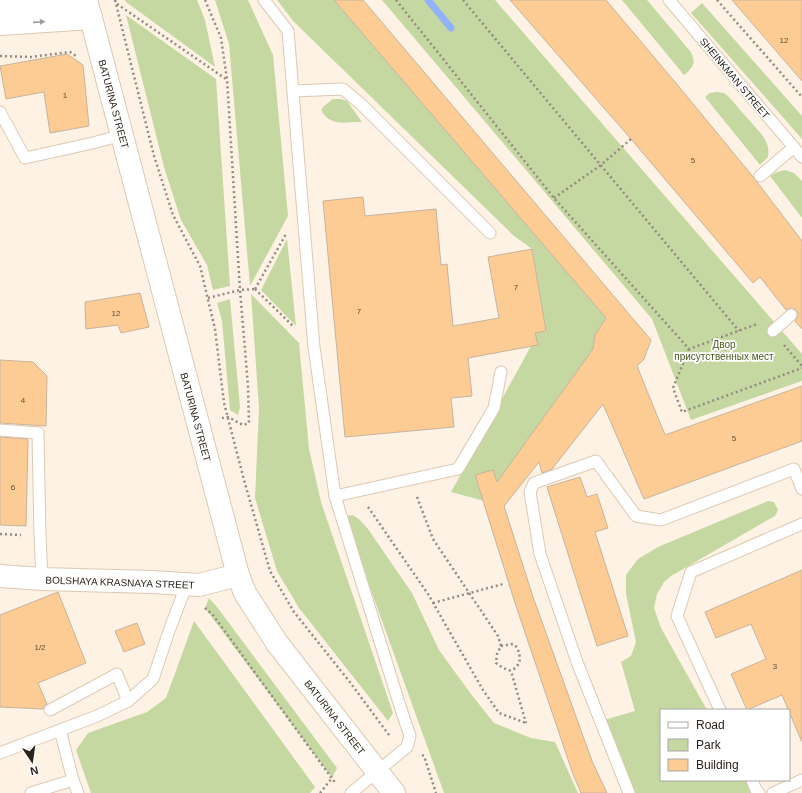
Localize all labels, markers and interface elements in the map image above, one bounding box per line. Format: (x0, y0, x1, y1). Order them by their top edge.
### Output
one-way arrow (33, 18, 45, 25)
street label: SHEINKMAN STREET (698, 36, 772, 121)
house number: 12 (780, 36, 789, 45)
street label: BATURINA STREET (96, 59, 131, 150)
house number: 1 (63, 91, 68, 100)
house number: 5 (691, 156, 696, 165)
house number: 7 (514, 283, 519, 292)
house number: 7 (357, 307, 362, 316)
house number: 12 (112, 309, 121, 318)
park label: Двор присутственных мест (674, 339, 774, 362)
street label: BATURINA STREET (178, 372, 213, 463)
house number: 4 (21, 396, 26, 405)
house number: 5 (732, 434, 737, 443)
house number: 6 (11, 483, 16, 492)
street label: BOLSHAYA KRASNAYA STREET (45, 574, 195, 591)
house number: 1/2 (34, 643, 46, 652)
house number: 3 (773, 662, 778, 671)
street label: BATURINA STREET (302, 678, 367, 757)
legend (660, 709, 790, 781)
text: Road (696, 718, 725, 732)
text: Park (696, 738, 722, 752)
north arrow (12, 741, 52, 781)
text: Building (696, 758, 739, 772)
text: N (29, 764, 39, 777)

